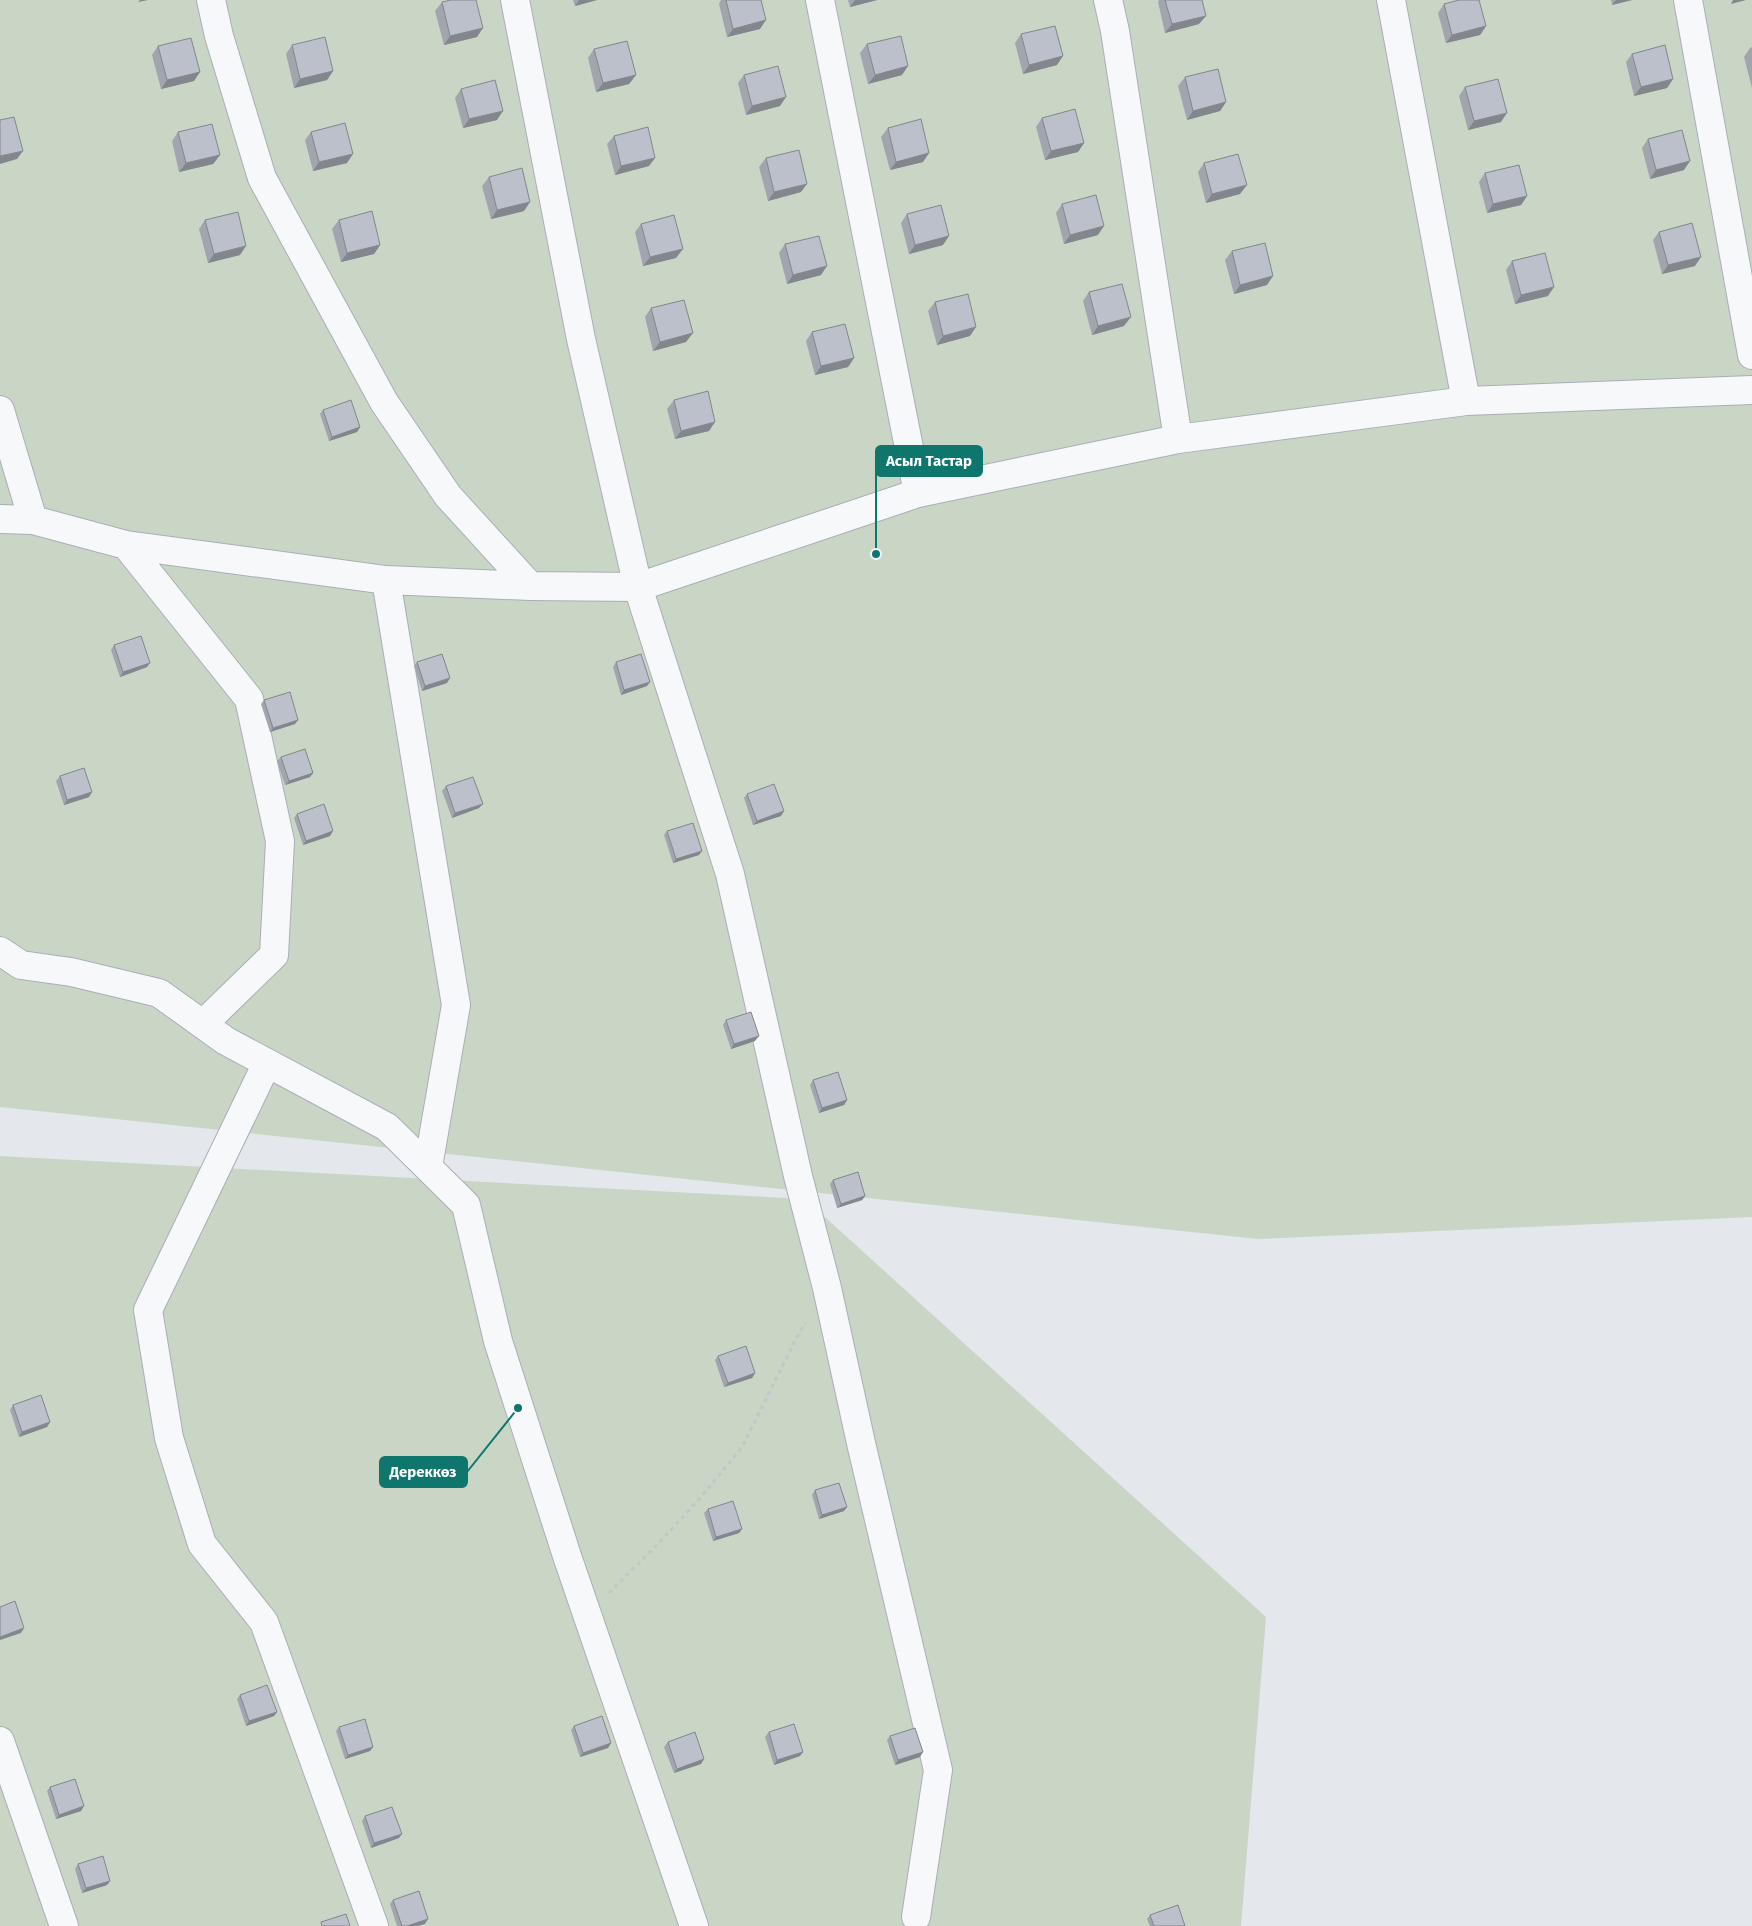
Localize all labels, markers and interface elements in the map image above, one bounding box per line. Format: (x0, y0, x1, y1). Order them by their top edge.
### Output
callout: Асыл Тастар (876, 446, 982, 476)
text: Асыл Тастар (885, 452, 972, 470)
callout: Дереккөз (380, 1457, 467, 1487)
text: Дереккөз (388, 1463, 457, 1481)

